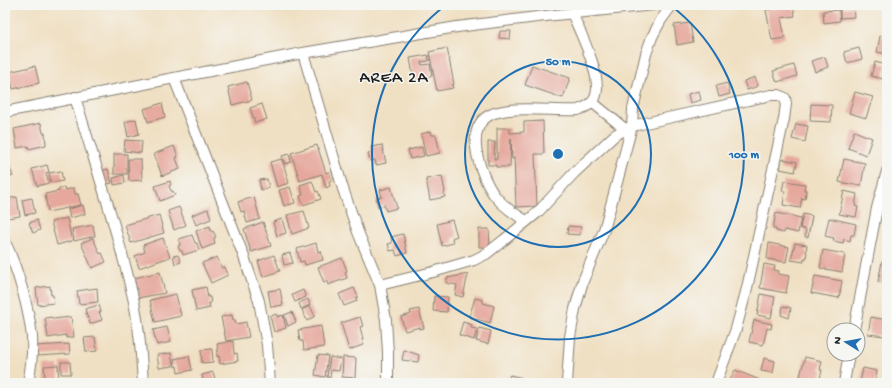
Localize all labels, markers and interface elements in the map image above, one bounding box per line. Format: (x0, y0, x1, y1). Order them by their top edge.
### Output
text: 50 m (546, 56, 571, 70)
district label: AREA 2A (360, 69, 428, 89)
centre of rings (551, 147, 565, 161)
text: 100 m (728, 149, 759, 163)
north arrow (826, 322, 866, 362)
text: N (832, 336, 845, 345)

